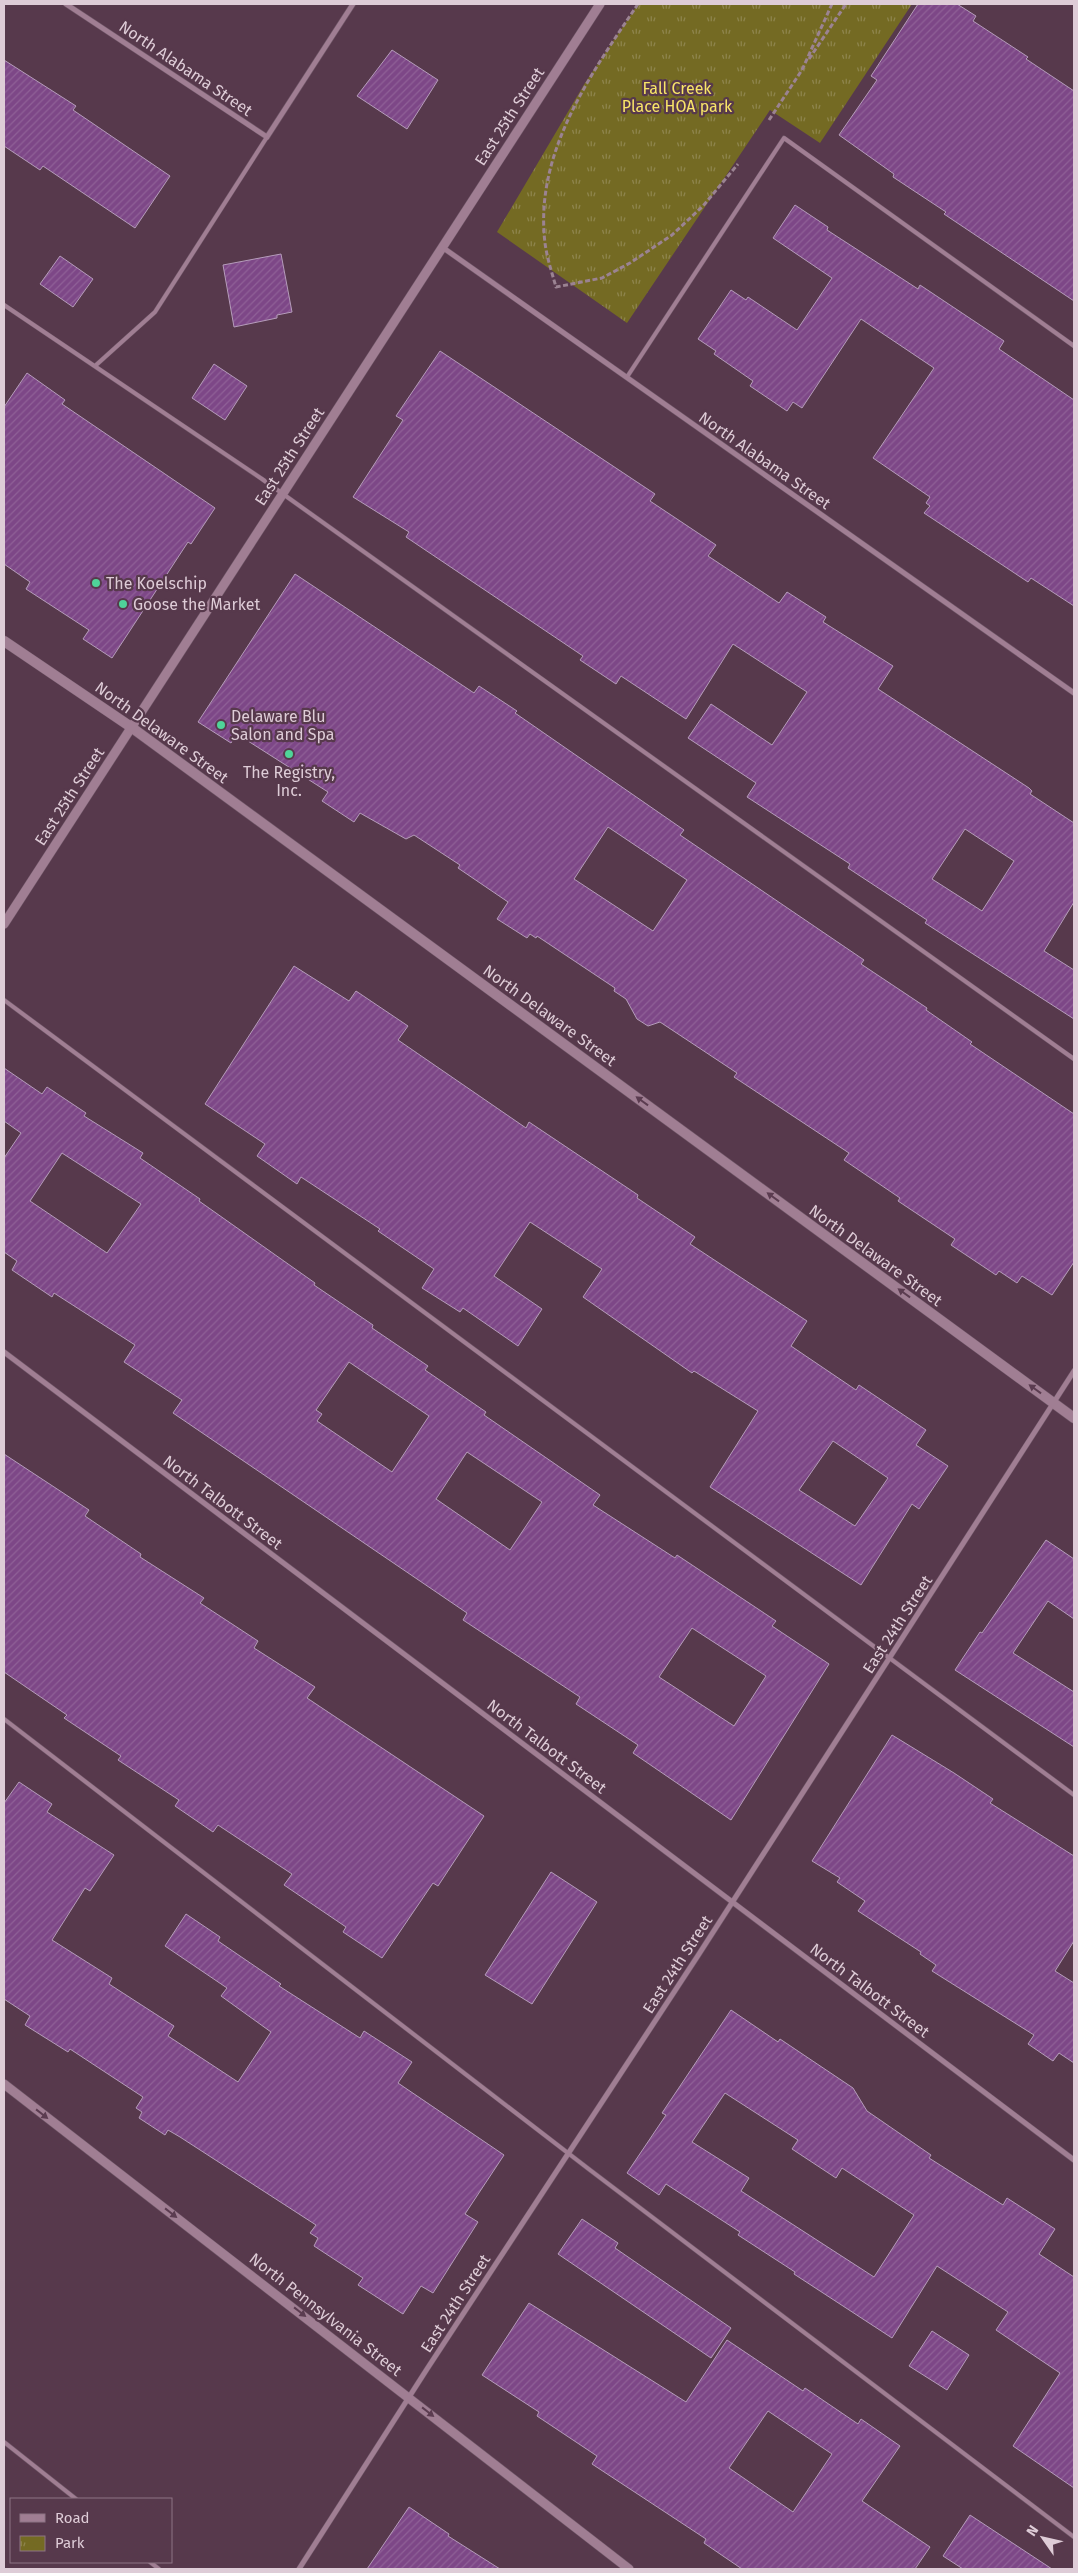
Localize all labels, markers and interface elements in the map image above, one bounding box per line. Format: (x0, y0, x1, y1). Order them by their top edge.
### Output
street label: North Alabama Street (116, 17, 256, 120)
street label: East 25th Street (471, 64, 548, 169)
park label: Fall Creek Place HOA park (622, 79, 733, 116)
street label: East 25th Street (251, 404, 328, 509)
street label: North Alabama Street (695, 408, 834, 513)
place label: The Koelschip (106, 574, 207, 593)
marker: The Koelschip (90, 577, 102, 589)
place label: Goose the Market (133, 595, 260, 614)
marker: Goose the Market (117, 598, 129, 610)
street label: North Delaware Street (91, 678, 232, 787)
place label: Delaware Blu Salon and Spa (231, 707, 335, 744)
marker: Delaware Blu Salon and Spa (215, 719, 227, 731)
street label: East 25th Street (31, 744, 108, 849)
marker: The Registry, Inc. (283, 748, 295, 760)
place label: The Registry, Inc. (243, 763, 335, 800)
street label: North Delaware Street (479, 961, 620, 1070)
one-way arrow (635, 1096, 648, 1106)
one-way arrow (767, 1192, 780, 1203)
street label: North Delaware Street (805, 1201, 946, 1310)
one-way arrow (898, 1288, 911, 1299)
one-way arrow (1029, 1384, 1042, 1395)
street label: North Talbott Street (159, 1451, 286, 1554)
street label: East 24th Street (859, 1571, 936, 1677)
street label: North Talbott Street (483, 1695, 610, 1798)
street label: East 24th Street (639, 1911, 716, 2017)
street label: North Talbott Street (806, 1939, 933, 2042)
one-way arrow (35, 2108, 48, 2119)
one-way arrow (164, 2208, 178, 2218)
street label: North Pennsylvania Street (246, 2249, 406, 2380)
street label: East 24th Street (417, 2250, 494, 2356)
one-way arrow (293, 2307, 306, 2318)
one-way arrow (421, 2406, 434, 2417)
legend (10, 2498, 172, 2563)
text: Road (55, 2509, 90, 2527)
north arrow (1018, 2513, 1068, 2563)
text: N (1023, 2522, 1042, 2540)
text: Park (55, 2534, 85, 2552)

